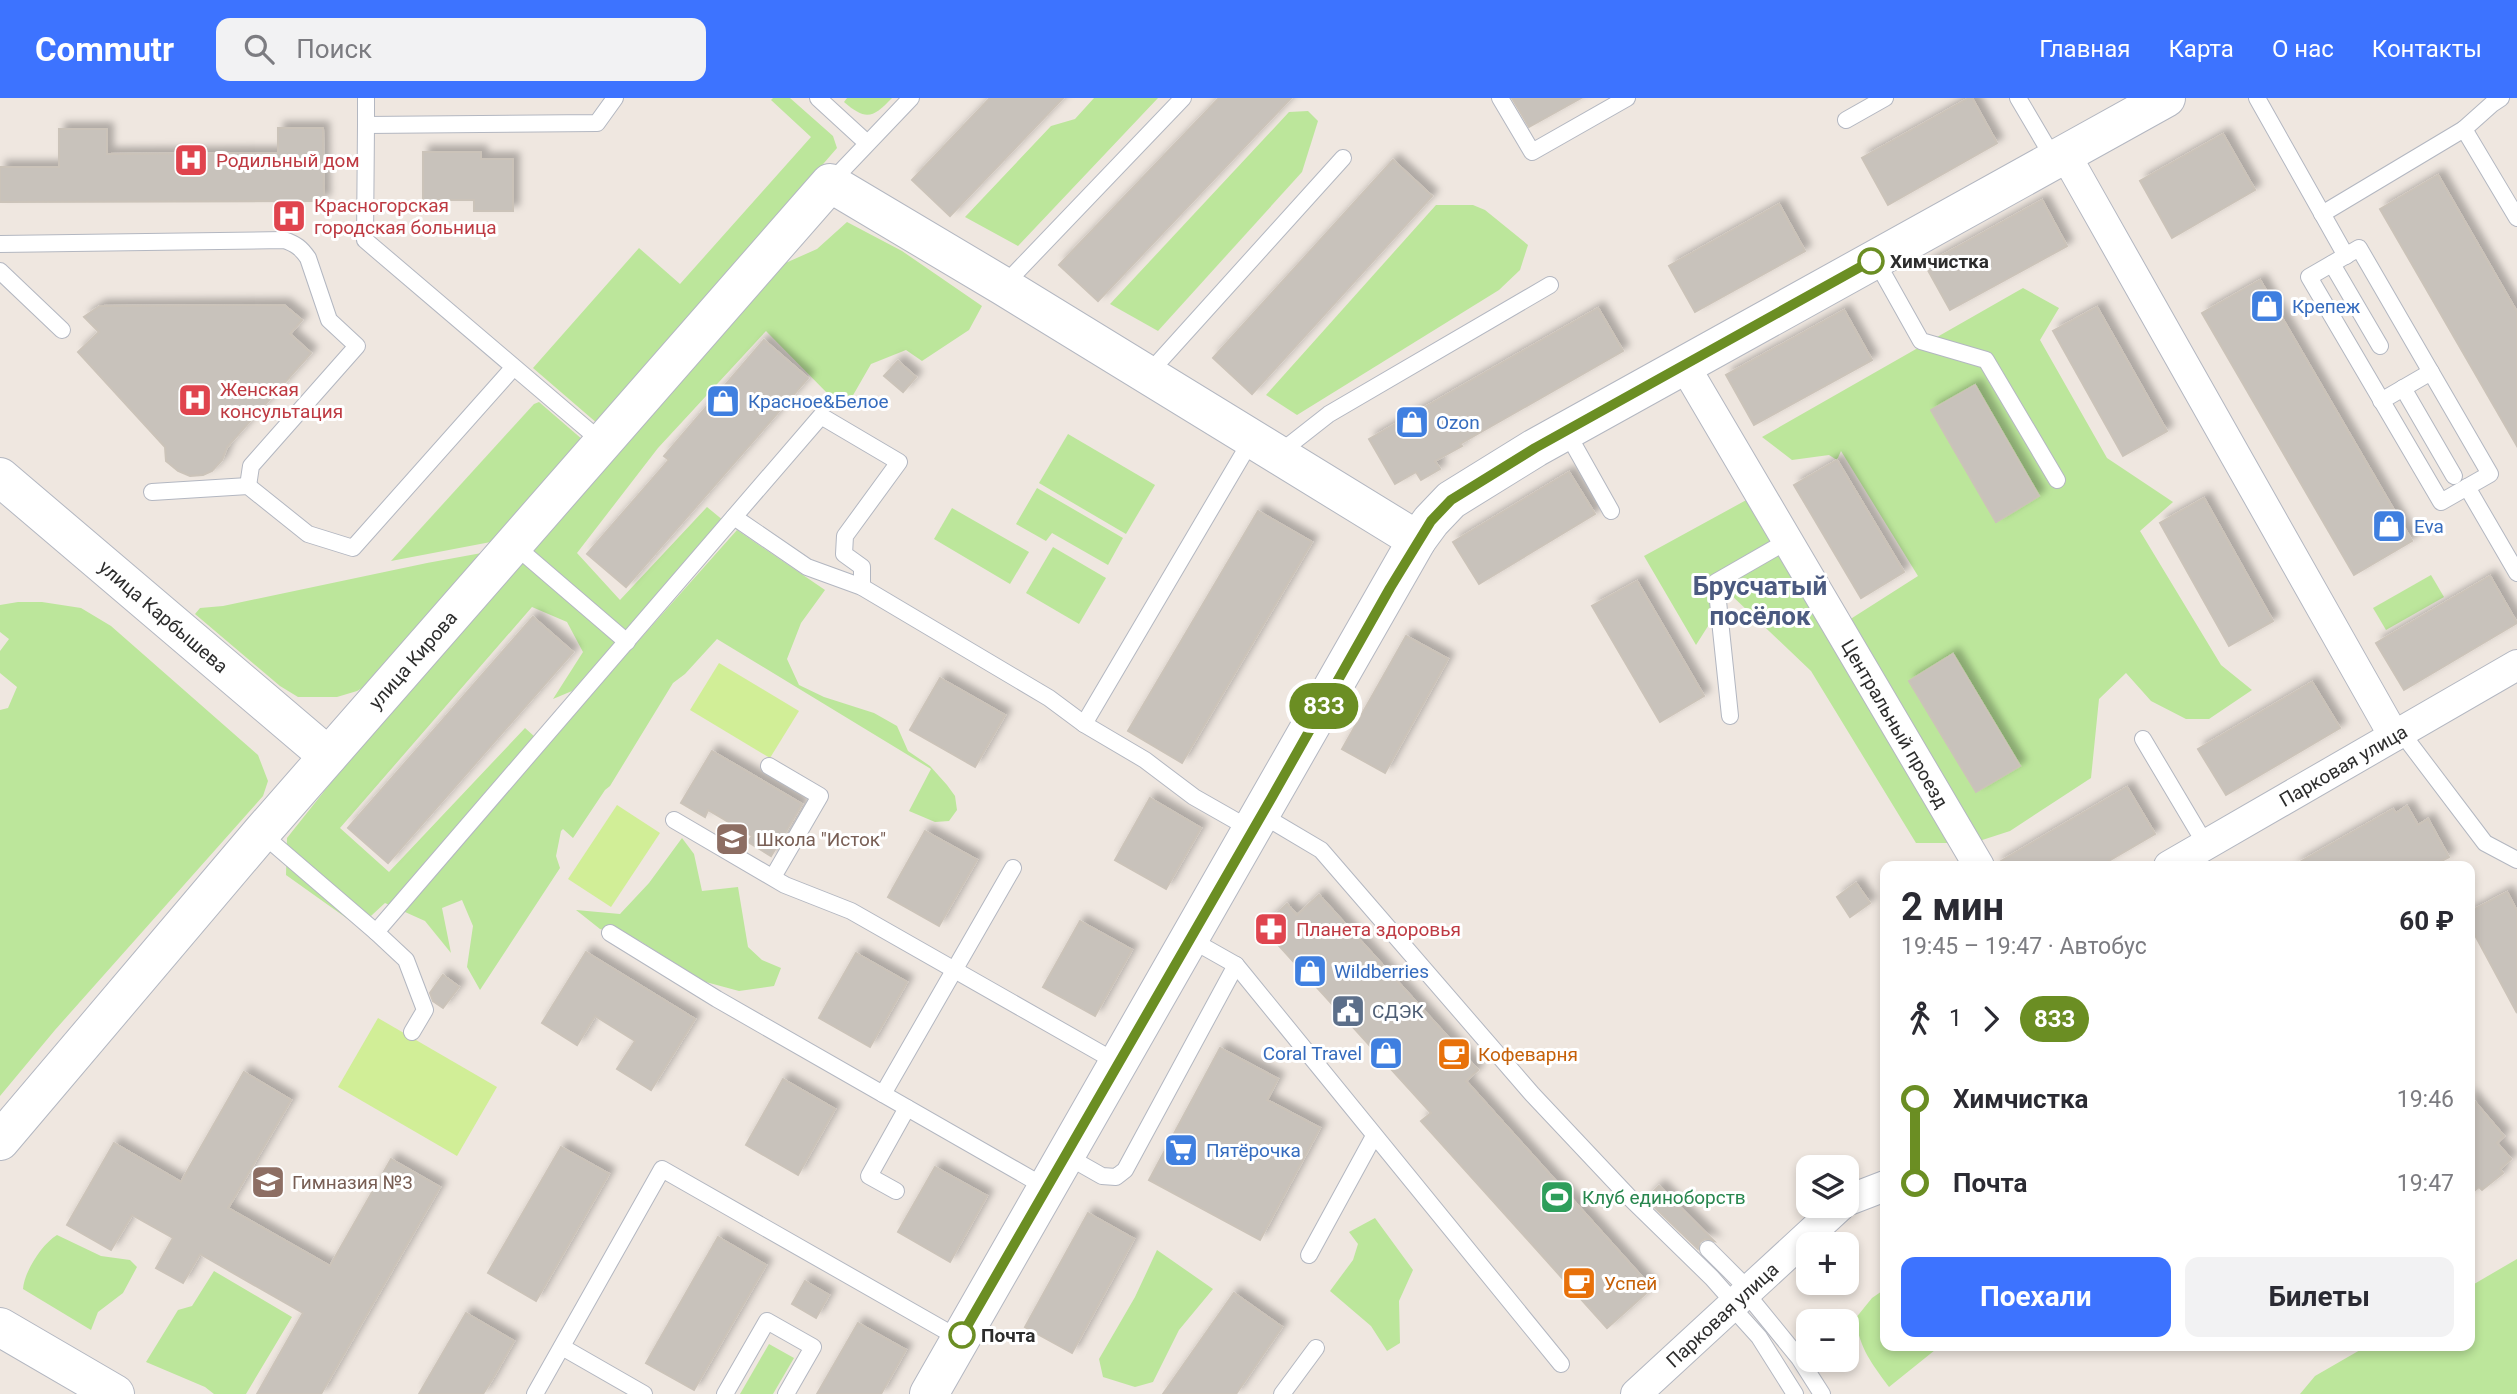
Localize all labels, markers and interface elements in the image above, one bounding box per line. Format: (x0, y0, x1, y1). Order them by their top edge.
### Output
search box (216, 18, 706, 81)
text: Commutr (35, 30, 174, 69)
icon: search (240, 30, 278, 68)
text: Поиск (296, 34, 372, 64)
text: Главная (2039, 35, 2130, 63)
text: Карта (2168, 35, 2234, 63)
text: О нас (2272, 35, 2334, 63)
text: Контакты (2372, 35, 2482, 63)
hospital icon: Родильный дом (172, 141, 210, 179)
place label: Родильный дом (216, 149, 360, 172)
place label: Красногорская городская больница (314, 194, 497, 239)
hospital icon: Красногорская городская больница (270, 197, 308, 235)
marker: Химчистка (1858, 248, 1884, 274)
place label: Химчистка (1890, 250, 1989, 273)
shop icon: Крепеж (2248, 287, 2286, 325)
place label: Крепеж (2292, 295, 2361, 318)
place label: Женская консультация (220, 378, 343, 423)
hospital icon: Женская консультация (176, 381, 214, 419)
shop icon: Красное&Белое (704, 382, 742, 420)
place label: Красное&Белое (748, 390, 889, 413)
shop icon: Ozon (1393, 403, 1431, 441)
place label: Ozon (1436, 411, 1480, 434)
shop icon: Eva (2370, 507, 2408, 545)
place label: Eva (2414, 515, 2444, 538)
street label: улица Карбышева (95, 555, 233, 678)
district label: Брусчатый посёлок (1693, 571, 1827, 631)
street label: улица Кирова (364, 606, 462, 713)
street label: Центральный проезд (1837, 635, 1954, 812)
line badge: 833 (1284, 683, 1364, 729)
text: 833 (1303, 692, 1345, 720)
street label: Парковая улица (2275, 719, 2411, 811)
school or university icon: Школа "Исток" (713, 820, 751, 858)
place label: Школа "Исток" (756, 828, 886, 851)
text: 2 мин (1901, 885, 2004, 929)
text: 60 ₽ (2399, 906, 2454, 936)
pharmacy icon: Планета здоровья (1252, 910, 1290, 948)
place label: Планета здоровья (1296, 918, 1461, 941)
text: 19:45 – 19:47 · Автобус (1901, 933, 2147, 960)
shop icon: Wildberries (1291, 952, 1329, 990)
place label: Wildberries (1334, 960, 1429, 983)
public building icon: СДЭК (1329, 992, 1367, 1030)
place label: СДЭК (1372, 1000, 1424, 1023)
icon: walk (1901, 1000, 1939, 1038)
icon: forward (1972, 1000, 2010, 1038)
text: 1 (1949, 1005, 1962, 1032)
text: 833 (2034, 1005, 2075, 1033)
shop icon: Coral Travel (1367, 1034, 1405, 1072)
cafe icon: Кофеварня (1435, 1035, 1473, 1073)
place label: Coral Travel (1263, 1042, 1362, 1065)
place label: Кофеварня (1478, 1043, 1578, 1066)
text: Химчистка (1953, 1084, 2088, 1114)
text: 19:46 (2397, 1086, 2454, 1113)
supermarket icon: Пятёрочка (1162, 1131, 1200, 1169)
place label: Пятёрочка (1206, 1139, 1301, 1162)
map controls (1796, 1155, 1859, 1372)
button: layers (1796, 1155, 1859, 1218)
school or university icon: Гимназия №3 (249, 1163, 287, 1201)
text: Почта (1953, 1168, 2027, 1198)
text: 19:47 (2397, 1170, 2454, 1197)
place label: Гимназия №3 (292, 1171, 413, 1194)
sports icon: Клуб единоборств (1538, 1178, 1576, 1216)
place label: Клуб единоборств (1582, 1186, 1746, 1209)
button: + (1796, 1232, 1859, 1295)
street label: Парковая улица (1661, 1257, 1783, 1372)
button: Поехали (1901, 1257, 2171, 1337)
button: Билеты (2185, 1257, 2454, 1337)
cafe icon: Успей (1560, 1264, 1598, 1302)
place label: Успей (1604, 1272, 1657, 1295)
button: − (1796, 1309, 1859, 1372)
marker: Почта (949, 1322, 975, 1348)
place label: Почта (981, 1324, 1035, 1347)

